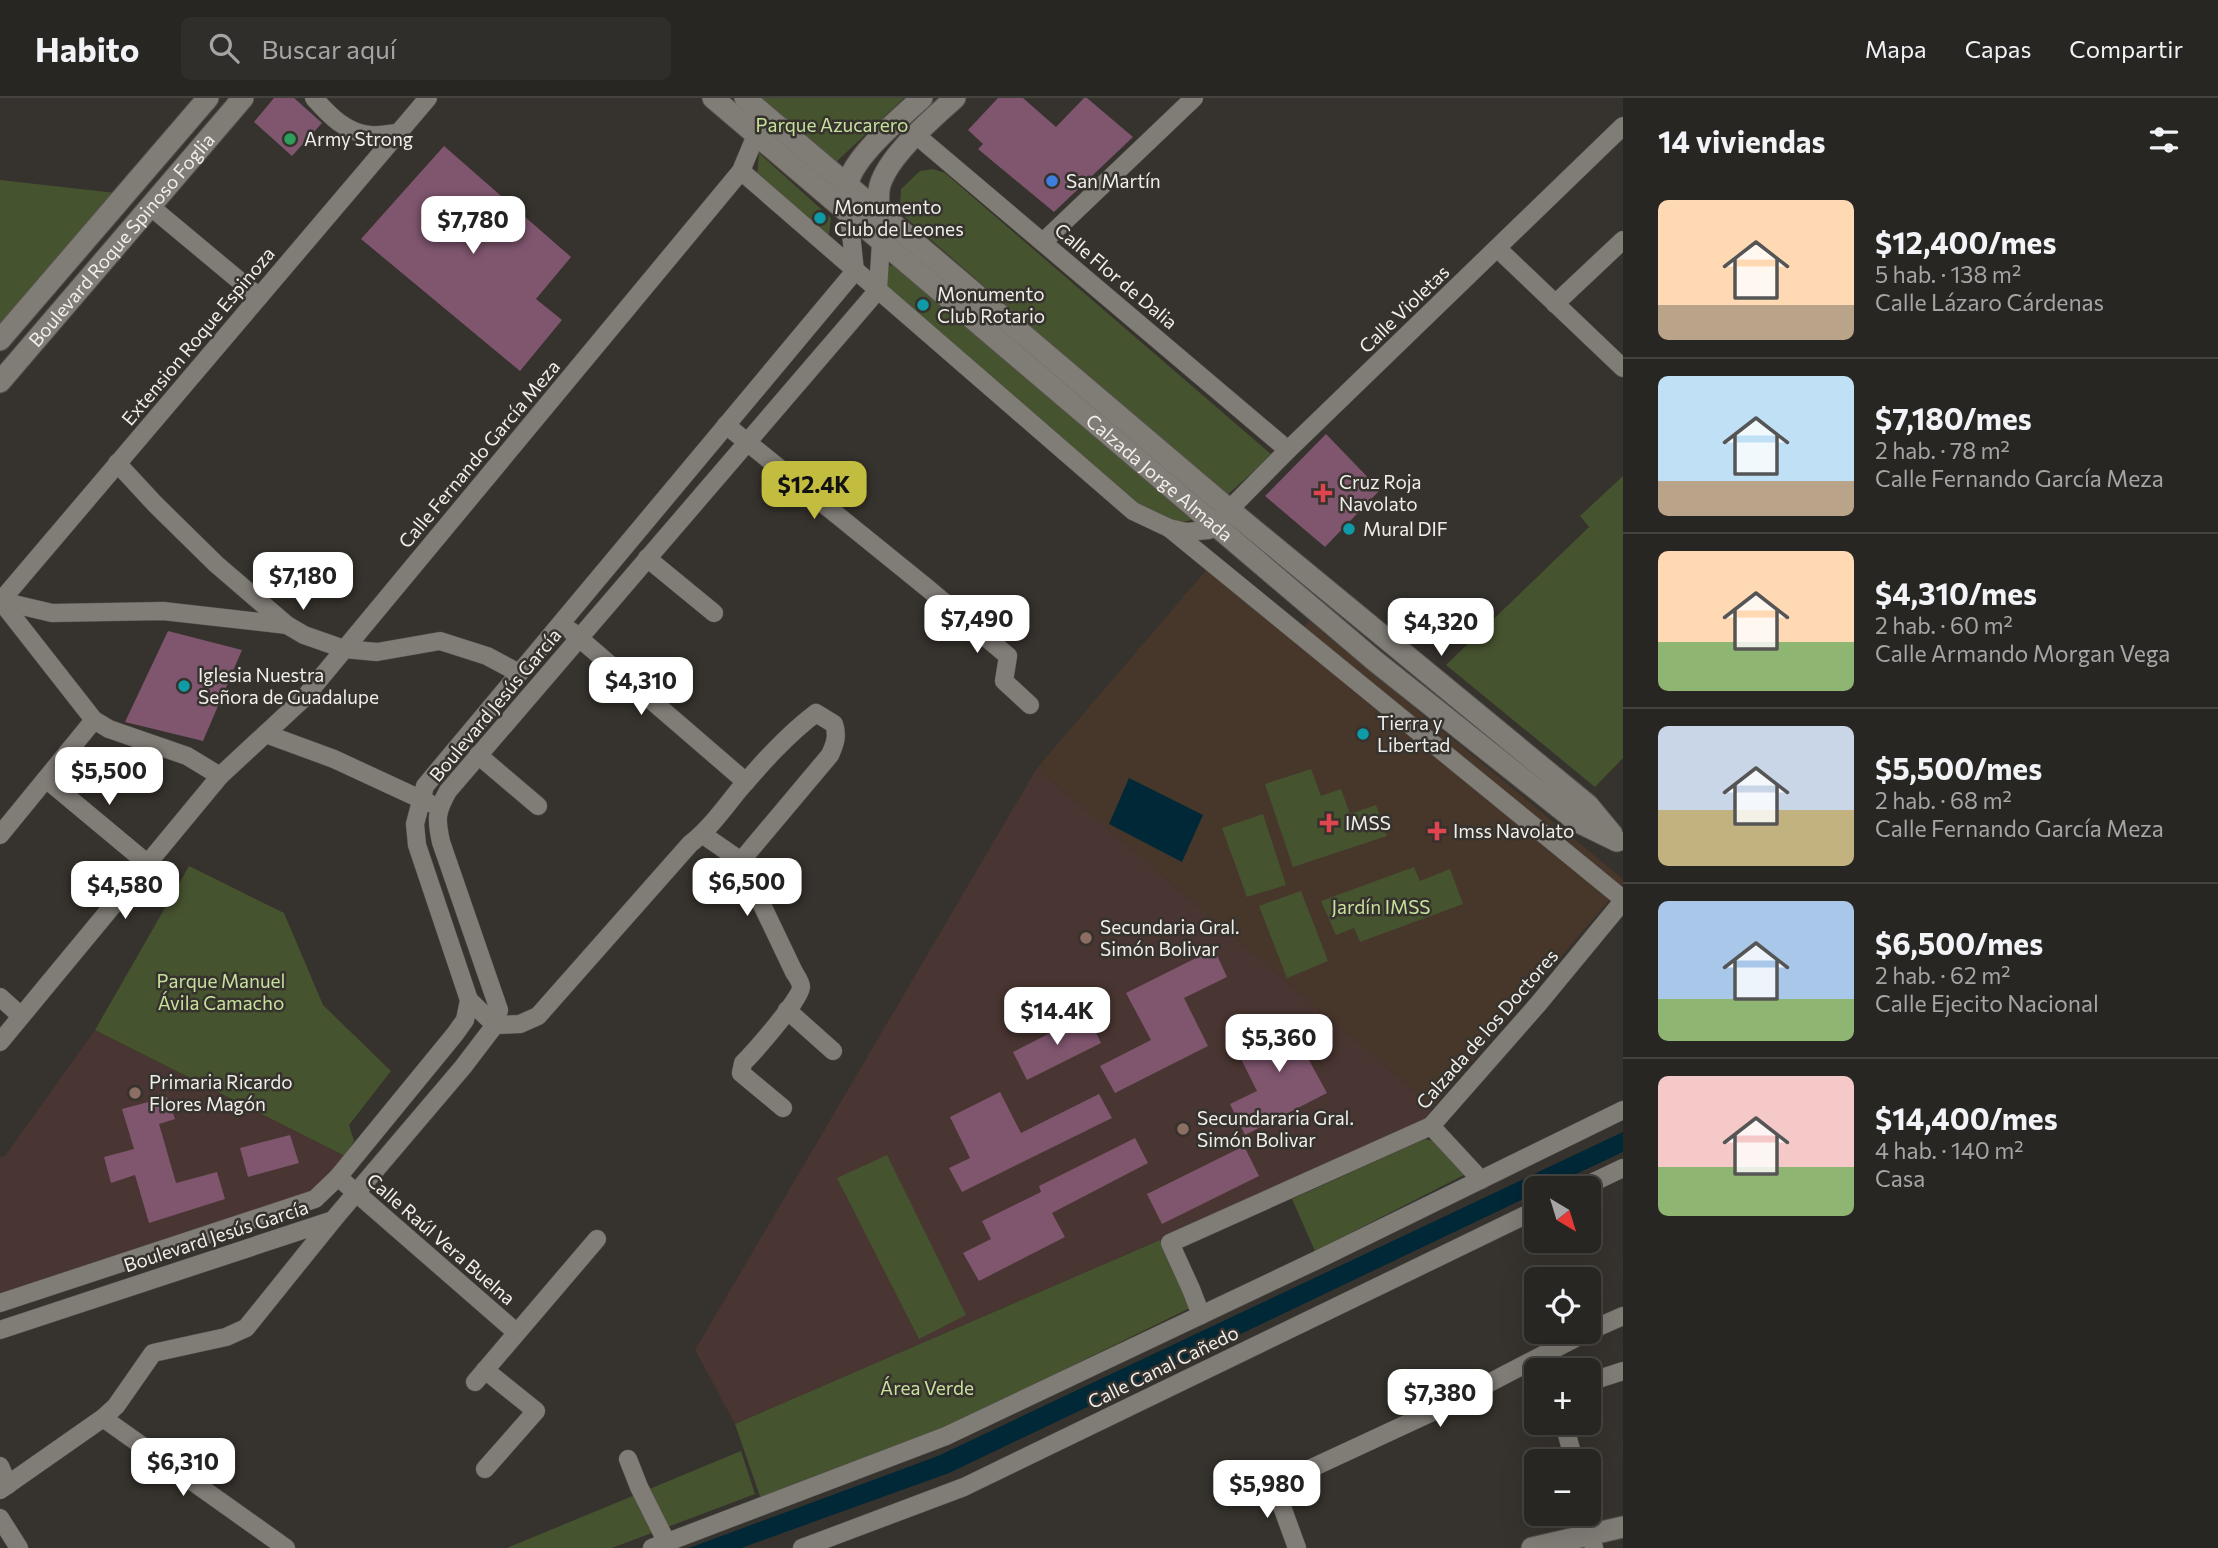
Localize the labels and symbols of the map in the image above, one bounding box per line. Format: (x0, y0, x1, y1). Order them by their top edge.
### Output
park label: Parque Azucarero (756, 113, 908, 136)
place label: Army Strong (304, 127, 413, 150)
street label: Boulevard Roque Spinoso Foglia (23, 128, 219, 351)
marker: Army Strong (282, 131, 298, 147)
place label: San Martín (1066, 169, 1161, 192)
marker: San Martín (1044, 173, 1060, 189)
place label: Monumento Club de Leones (834, 195, 964, 240)
pin: $7,780 (416, 197, 530, 256)
marker: Monumento Club de Leones (812, 210, 828, 226)
street label: Calle Flor de Dalia (1050, 218, 1182, 334)
street label: Extension Roque Espinoza (116, 242, 279, 430)
street label: Calle Violetas (1354, 260, 1454, 357)
place label: Monumento Club Rotario (937, 282, 1045, 327)
marker: Monumento Club Rotario (915, 297, 931, 313)
street label: Calle Fernando García Meza (393, 355, 564, 552)
street label: Calzada Jorge Almada (1082, 408, 1238, 546)
pin: $12.4K (757, 462, 871, 521)
place label: Cruz Roja Navolato (1339, 470, 1422, 515)
marker: Cruz Roja Navolato (1313, 483, 1333, 503)
place label: Mural DIF (1363, 517, 1448, 540)
marker: Mural DIF (1341, 521, 1357, 537)
pin: $7,180 (246, 552, 360, 612)
pin: $7,490 (920, 596, 1034, 655)
pin: $4,320 (1384, 598, 1498, 658)
street label: Boulevard Jesús García (424, 624, 565, 786)
pin: $4,310 (584, 658, 698, 717)
place label: Iglesia Nuestra Señora de Guadalupe (198, 663, 379, 708)
marker: Iglesia Nuestra Señora de Guadalupe (176, 678, 192, 694)
place label: Tierra y Libertad (1377, 711, 1450, 756)
marker: Tierra y Libertad (1355, 726, 1371, 742)
pin: $5,500 (52, 748, 166, 807)
place label: IMSS (1345, 811, 1391, 834)
marker: IMSS (1319, 813, 1339, 833)
place label: Imss Navolato (1453, 819, 1574, 842)
marker: Imss Navolato (1427, 821, 1447, 841)
pin: $6,500 (690, 858, 804, 918)
pin: $4,580 (68, 862, 182, 921)
park label: Jardín IMSS (1332, 895, 1430, 918)
place label: Secundaria Gral. Simón Bolivar (1100, 915, 1240, 960)
marker: Secundaria Gral. Simón Bolivar (1078, 930, 1094, 946)
street label: Calzada de los Doctores (1411, 944, 1562, 1113)
park label: Parque Manuel Ávila Camacho (157, 969, 285, 1014)
pin: $14.4K (1000, 988, 1114, 1047)
pin: $5,360 (1222, 1014, 1336, 1074)
place label: Primaria Ricardo Flores Magón (149, 1070, 293, 1115)
marker: Primaria Ricardo Flores Magón (127, 1085, 143, 1101)
place label: Secundararia Gral. Simón Bolivar (1197, 1106, 1354, 1151)
marker: Secundararia Gral. Simón Bolivar (1175, 1121, 1191, 1137)
street label: Calle Raúl Vera Buelna (362, 1168, 520, 1309)
north arrow (1524, 1176, 1601, 1253)
street label: Boulevard Jesús García (121, 1195, 311, 1276)
street label: Calle Canal Cañedo (1084, 1320, 1242, 1413)
pin: $7,380 (1383, 1370, 1497, 1429)
park label: Área Verde (880, 1376, 974, 1399)
pin: $6,310 (126, 1438, 240, 1498)
pin: $5,980 (1210, 1460, 1324, 1520)

